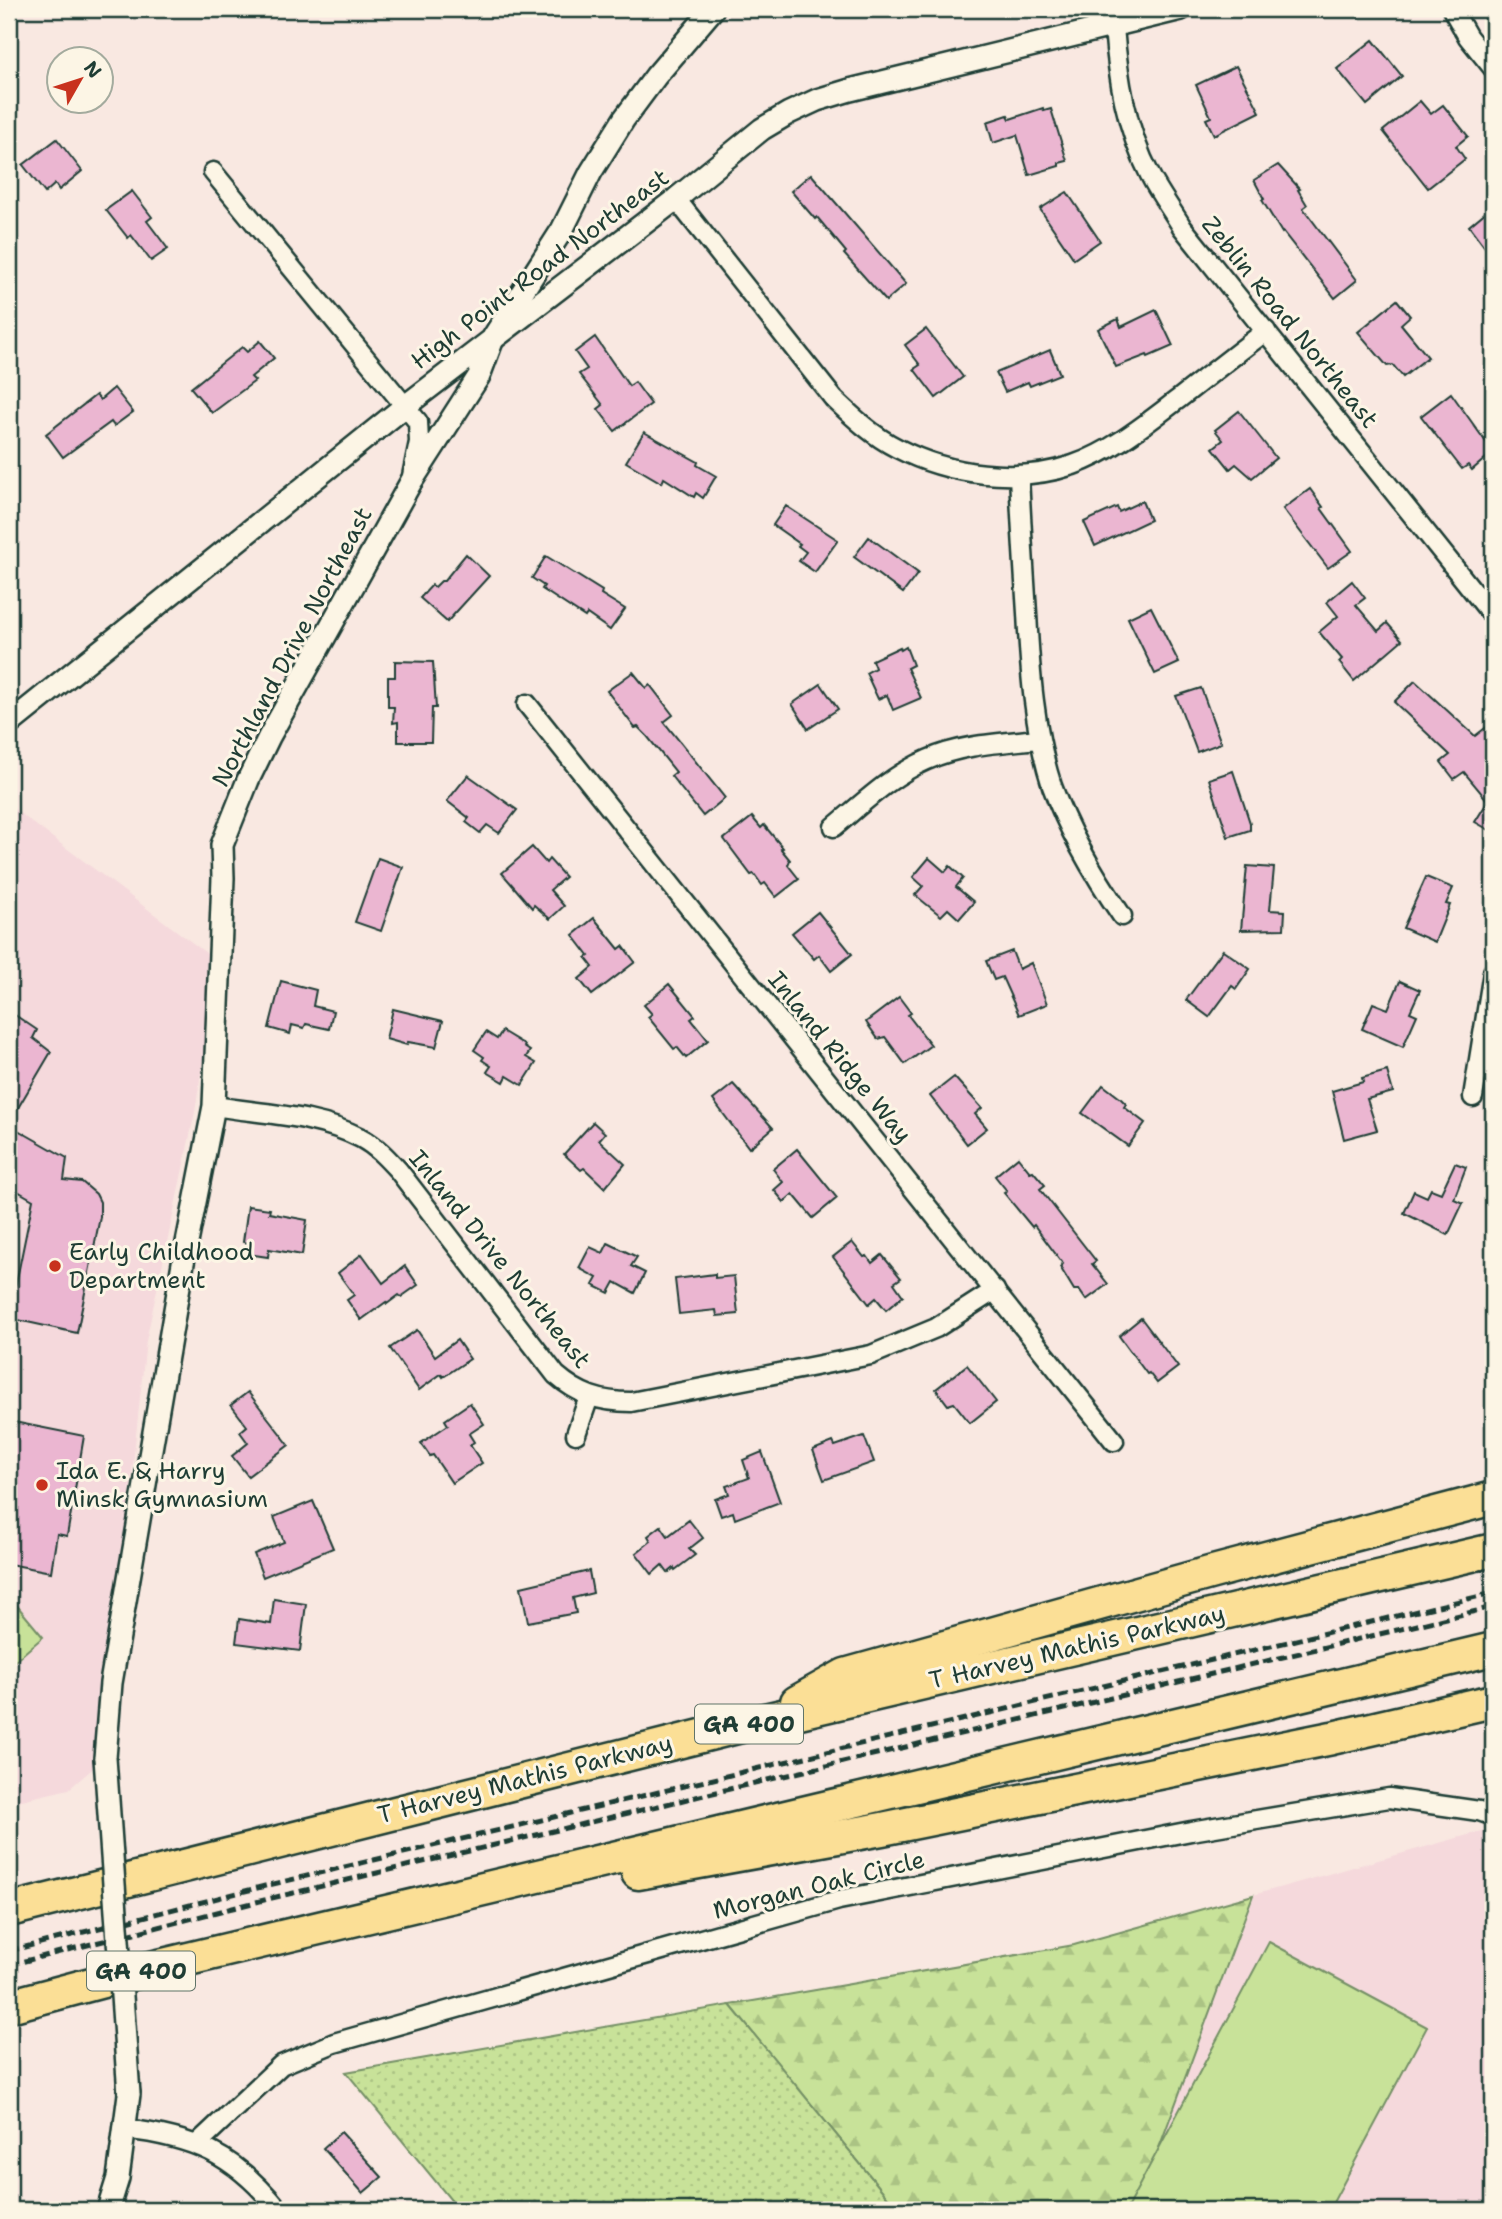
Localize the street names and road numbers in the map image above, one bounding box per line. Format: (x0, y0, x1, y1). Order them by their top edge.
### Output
street label: High Point Road Northeast (405, 161, 675, 377)
street label: Zeblin Road Northeast (1195, 209, 1385, 435)
street label: Northland Drive Northeast (204, 501, 380, 793)
street label: Inland Ridge Way (761, 965, 919, 1149)
street label: Inland Drive Northeast (402, 1143, 598, 1375)
street label: T Harvey Mathis Parkway (926, 1597, 1228, 1697)
road number: GA 400 (695, 1704, 803, 1744)
street label: T Harvey Mathis Parkway (374, 1727, 676, 1831)
street label: Morgan Oak Circle (710, 1843, 928, 1927)
road number: GA 400 (87, 1952, 195, 1990)

